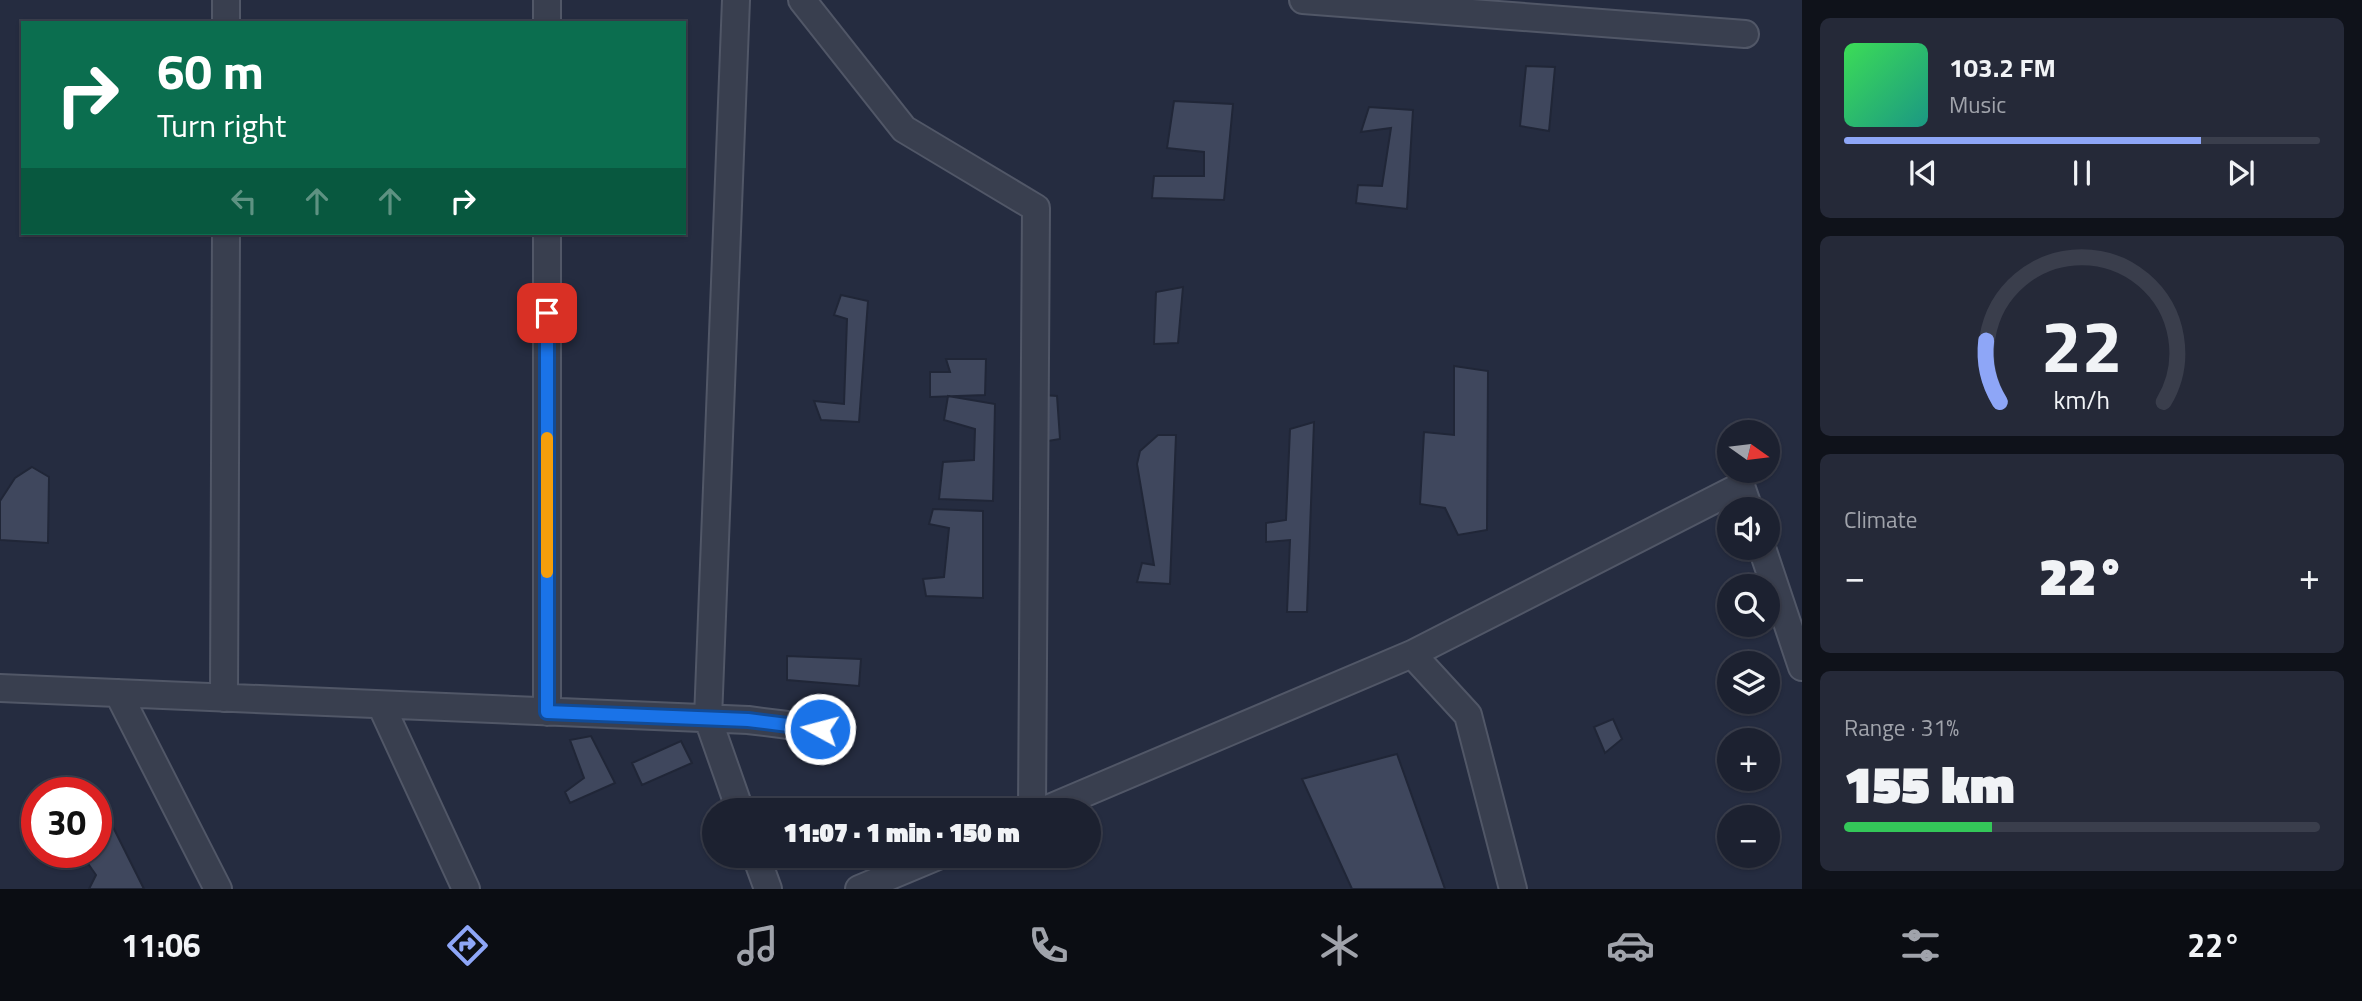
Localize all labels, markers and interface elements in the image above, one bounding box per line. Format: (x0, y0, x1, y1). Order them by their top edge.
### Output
text: 60 m (157, 33, 264, 108)
text: 103.2 FM (1949, 48, 2056, 87)
icon: right (42, 49, 133, 140)
text: Music (1949, 87, 2006, 122)
text: Turn right (157, 101, 286, 149)
icon: previous (1904, 154, 1942, 192)
icon: pause (2063, 154, 2101, 192)
icon: next (2222, 154, 2260, 192)
icon: left (225, 182, 263, 220)
icon: ahead (298, 182, 336, 220)
icon: ahead (371, 182, 409, 220)
icon: right (444, 182, 482, 220)
pin (517, 283, 577, 343)
text: 22 (2041, 290, 2123, 400)
icon: arrive (528, 294, 566, 332)
text: km/h (2054, 380, 2110, 418)
north arrow (1717, 420, 1780, 483)
map controls (1717, 420, 1780, 868)
button: sound (1717, 497, 1780, 560)
text: Climate (1844, 502, 1917, 537)
text: 22° (2039, 536, 2125, 615)
text: − (1844, 547, 1865, 605)
text: + (2299, 547, 2320, 605)
button: search (1717, 574, 1780, 637)
button: layers (1717, 651, 1780, 714)
position arrow (783, 692, 857, 766)
text: Range · 31% (1844, 710, 1959, 745)
button: + (1717, 728, 1780, 791)
text: 155 km (1844, 744, 2015, 823)
speed limit sign: 30 (21, 777, 112, 868)
button: − (1717, 805, 1780, 868)
text: 11:07 · 1 min · 150 m (783, 813, 1020, 852)
text: 11:06 (121, 921, 201, 969)
icon: directions (443, 921, 492, 970)
icon: music (733, 921, 782, 970)
icon: phone (1024, 921, 1073, 970)
icon: climate (1315, 921, 1364, 970)
icon: car (1606, 921, 1655, 970)
icon: filters (1896, 921, 1945, 970)
text: 22° (2187, 921, 2241, 969)

